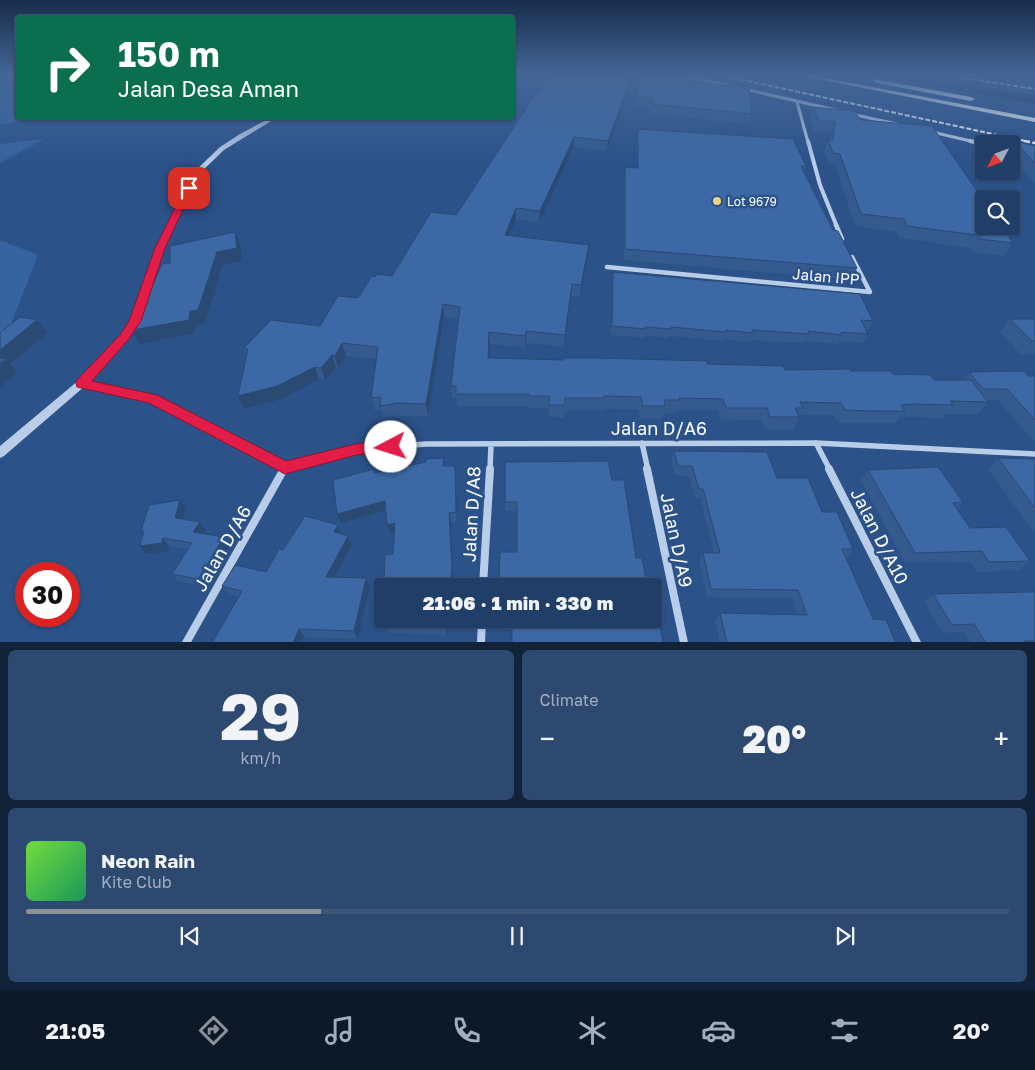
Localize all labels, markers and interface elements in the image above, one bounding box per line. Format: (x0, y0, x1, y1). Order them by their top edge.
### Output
text: 150 m (118, 33, 220, 75)
icon: right (35, 35, 100, 100)
text: Jalan Desa Aman (118, 75, 299, 102)
north arrow (975, 135, 1020, 180)
map controls (975, 135, 1020, 235)
pin (168, 167, 210, 209)
icon: arrive (175, 174, 203, 202)
button: search (975, 190, 1020, 235)
place label: Lot 9679 (727, 194, 777, 209)
marker: Lot 9679 (711, 195, 723, 207)
street label: Jalan IPP (792, 264, 861, 288)
street label: Jalan D/A6 (611, 417, 707, 439)
position arrow (364, 420, 416, 472)
street label: Jalan D/A8 (458, 466, 484, 562)
street label: Jalan D/A10 (846, 484, 914, 588)
street label: Jalan D/A9 (656, 491, 698, 589)
street label: Jalan D/A6 (189, 501, 255, 595)
speed limit sign: 30 (15, 562, 80, 627)
text: 21:06 · 1 min · 330 m (423, 591, 613, 614)
text: 29 (220, 676, 301, 754)
text: Climate (540, 690, 599, 710)
text: 20° (743, 716, 806, 761)
text: − (540, 722, 555, 755)
text: + (994, 722, 1009, 755)
text: km/h (240, 748, 281, 768)
text: Neon Rain (101, 849, 195, 872)
text: Kite Club (101, 872, 172, 892)
icon: previous (176, 922, 204, 950)
icon: pause (503, 922, 531, 950)
icon: next (831, 922, 859, 950)
icon: directions (196, 1013, 231, 1048)
icon: music (322, 1013, 357, 1048)
icon: phone (449, 1013, 484, 1048)
icon: climate (575, 1013, 610, 1048)
icon: car (701, 1013, 736, 1048)
icon: filters (827, 1013, 862, 1048)
text: 21:05 (46, 1017, 105, 1044)
text: 20° (953, 1017, 989, 1044)

